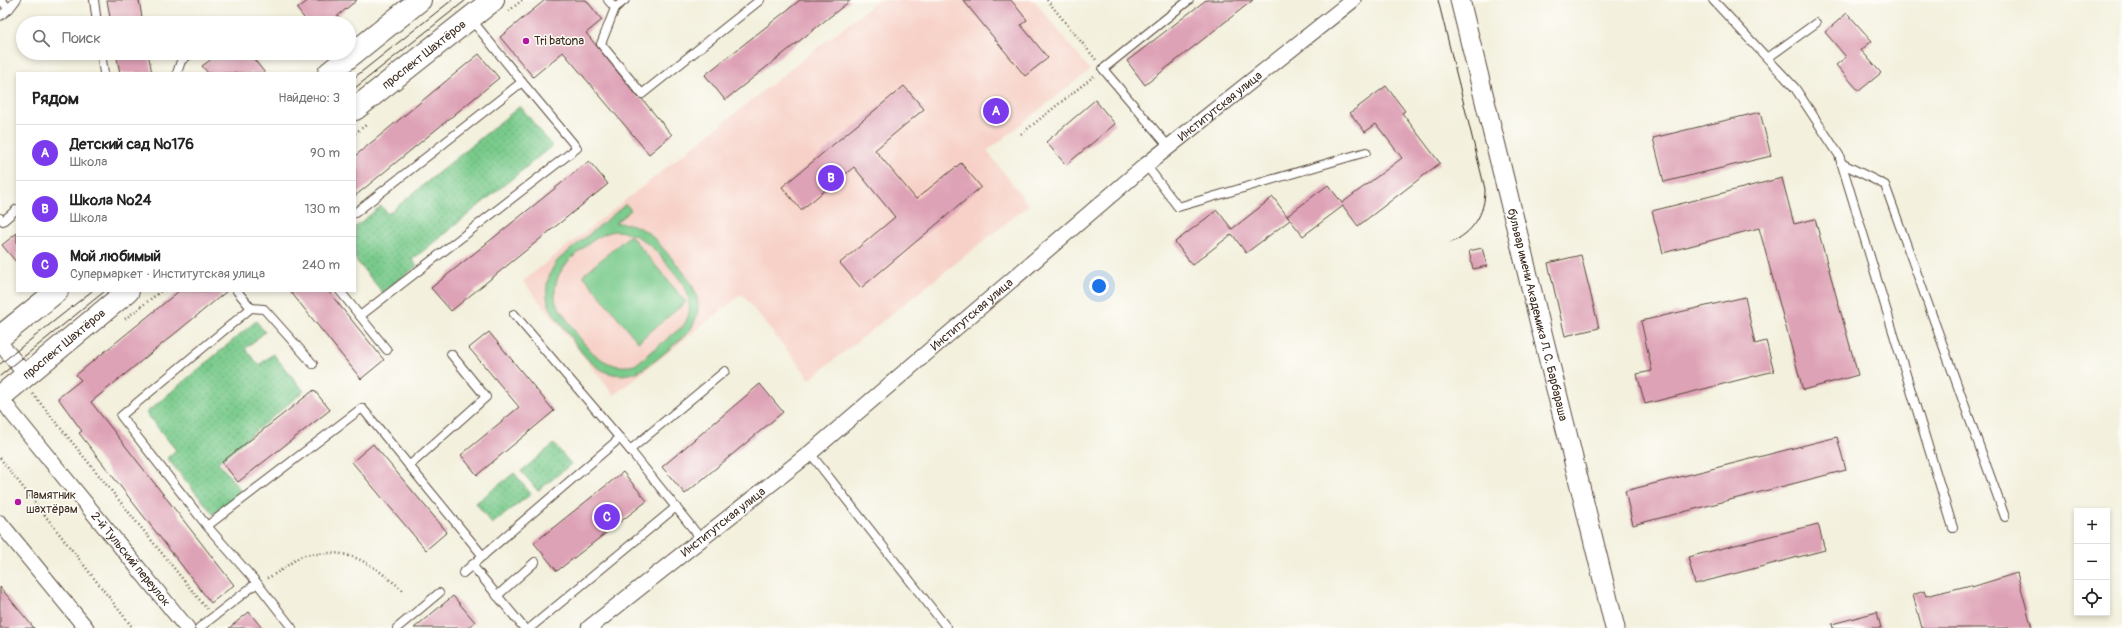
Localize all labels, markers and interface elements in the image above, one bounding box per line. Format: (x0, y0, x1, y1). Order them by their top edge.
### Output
search box (16, 16, 356, 60)
street label: проспект Шахтёров (379, 17, 470, 93)
icon: search (30, 27, 52, 49)
text: Поиск (62, 29, 101, 48)
place label: Tri batona (534, 34, 584, 49)
marker: Tri batona (521, 36, 531, 46)
street label: Институтская улица (1175, 68, 1266, 145)
text: Рядом (32, 88, 79, 109)
text: Найдено: 3 (278, 90, 340, 106)
pin: A (983, 96, 1009, 126)
text: Детский сад №176 (70, 135, 194, 154)
text: A (41, 145, 49, 161)
text: 90 m (310, 145, 340, 161)
text: Школа (70, 154, 107, 170)
pin: B (818, 163, 844, 193)
text: Школа №24 (70, 191, 151, 210)
text: B (41, 201, 49, 217)
text: 130 m (304, 201, 340, 217)
street label: бульвар имени Академика Л. С. Барбараша (1504, 207, 1571, 423)
text: Школа (70, 210, 107, 226)
text: Мой любимый (70, 247, 161, 266)
text: C (41, 257, 49, 273)
text: 240 m (302, 257, 340, 273)
text: Супермаркет · Институтская улица (70, 266, 265, 282)
street label: Институтская улица (928, 275, 1017, 354)
your location (1089, 276, 1109, 296)
street label: проспект Шахтёров (20, 306, 109, 383)
street label: Институтская улица (678, 484, 769, 560)
place label: Памятник шахтёрам (26, 488, 78, 517)
marker: Памятник шахтёрам (13, 497, 23, 507)
pin: C (594, 502, 620, 532)
map controls (2074, 508, 2110, 616)
button: + (2074, 508, 2110, 544)
street label: 2-й Тульский переулок (87, 509, 173, 610)
button: − (2074, 544, 2110, 580)
button: locate (2074, 580, 2110, 616)

